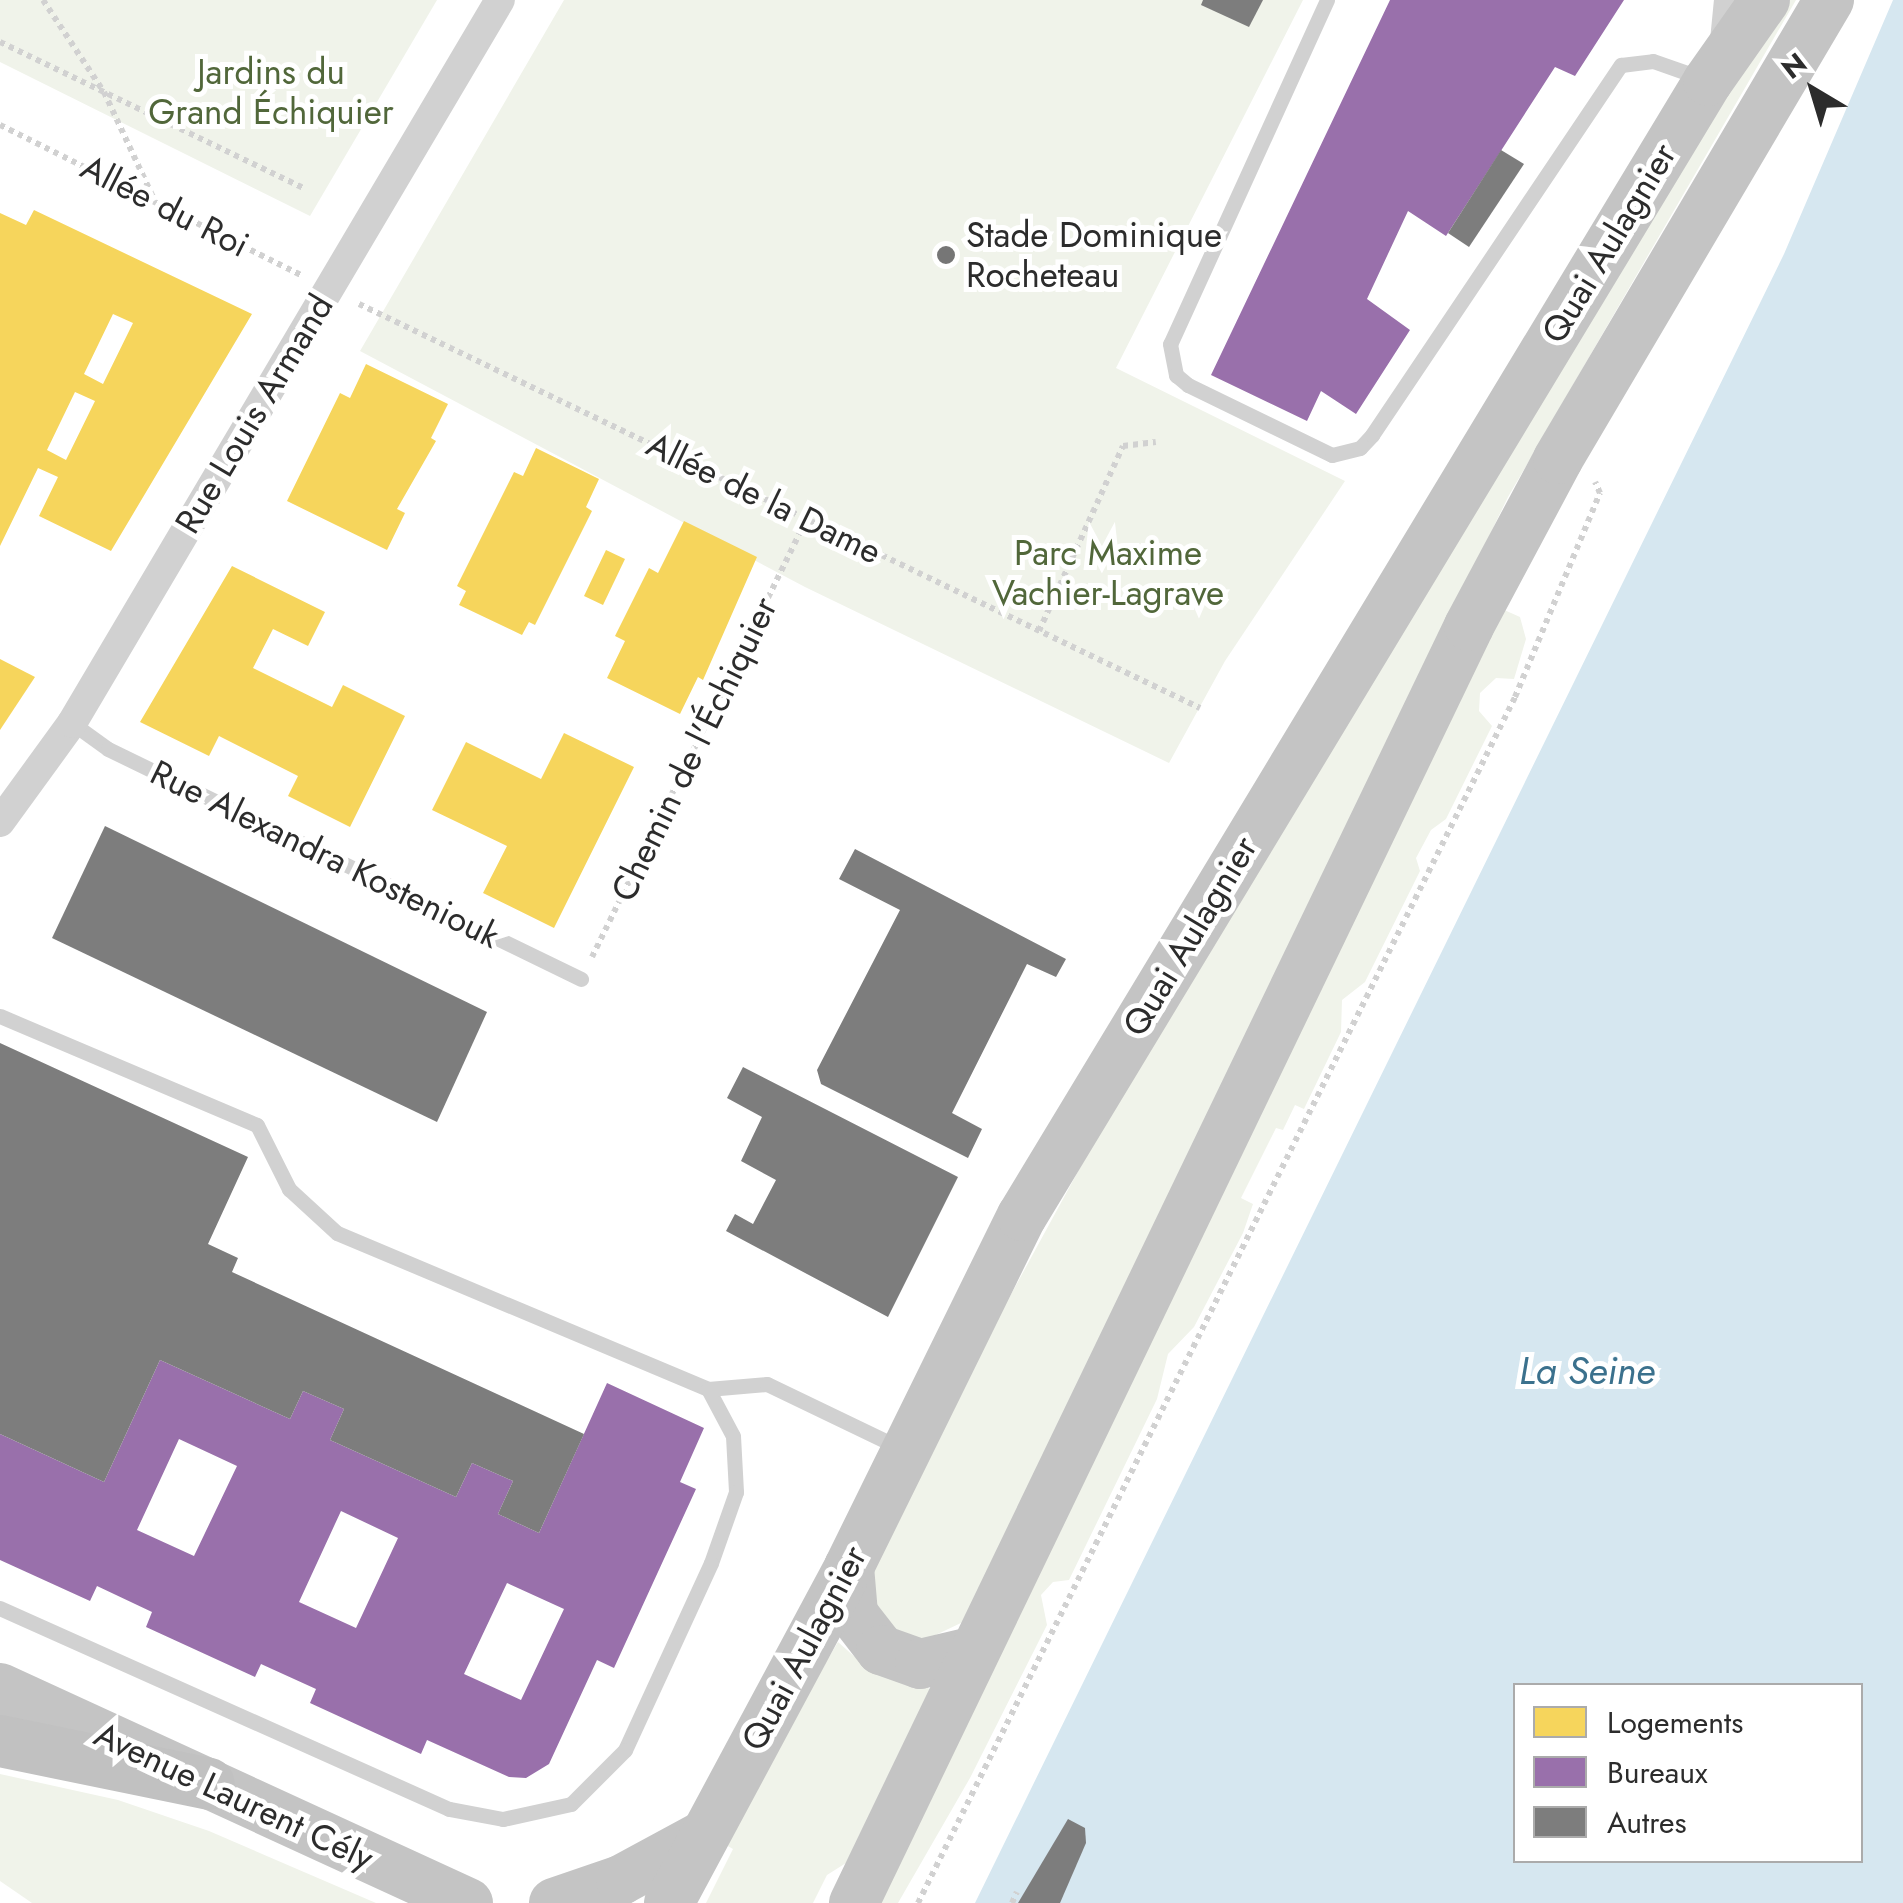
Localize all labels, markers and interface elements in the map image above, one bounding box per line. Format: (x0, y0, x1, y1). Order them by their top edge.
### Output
north arrow (1763, 40, 1863, 140)
text: N (1773, 43, 1816, 89)
park label: Jardins du Grand Échiquier (148, 51, 394, 133)
street label: Quai Aulagnier (1533, 136, 1685, 350)
street label: Allée du Roi (74, 146, 256, 266)
place label: Stade Dominique Rocheteau (966, 214, 1222, 296)
marker: Stade Dominique Rocheteau (935, 244, 957, 266)
street label: Rue Louis Armand (166, 287, 342, 541)
street label: Allée de la Dame (640, 423, 888, 573)
park label: Parc Maxime Vachier-Lagrave (992, 532, 1224, 614)
street label: Chemin de l'Échiquier (602, 590, 786, 908)
street label: Rue Alexandra Kosteniouk (144, 751, 506, 957)
street label: Quai Aulagnier (1114, 829, 1266, 1043)
water label: La Seine (1519, 1348, 1655, 1394)
street label: Quai Aulagnier (733, 1539, 875, 1757)
legend (1513, 1683, 1863, 1863)
text: Logements (1607, 1701, 1743, 1744)
street label: Avenue Laurent Cély (88, 1713, 380, 1879)
text: Bureaux (1607, 1751, 1708, 1794)
text: Autres (1607, 1801, 1687, 1844)

